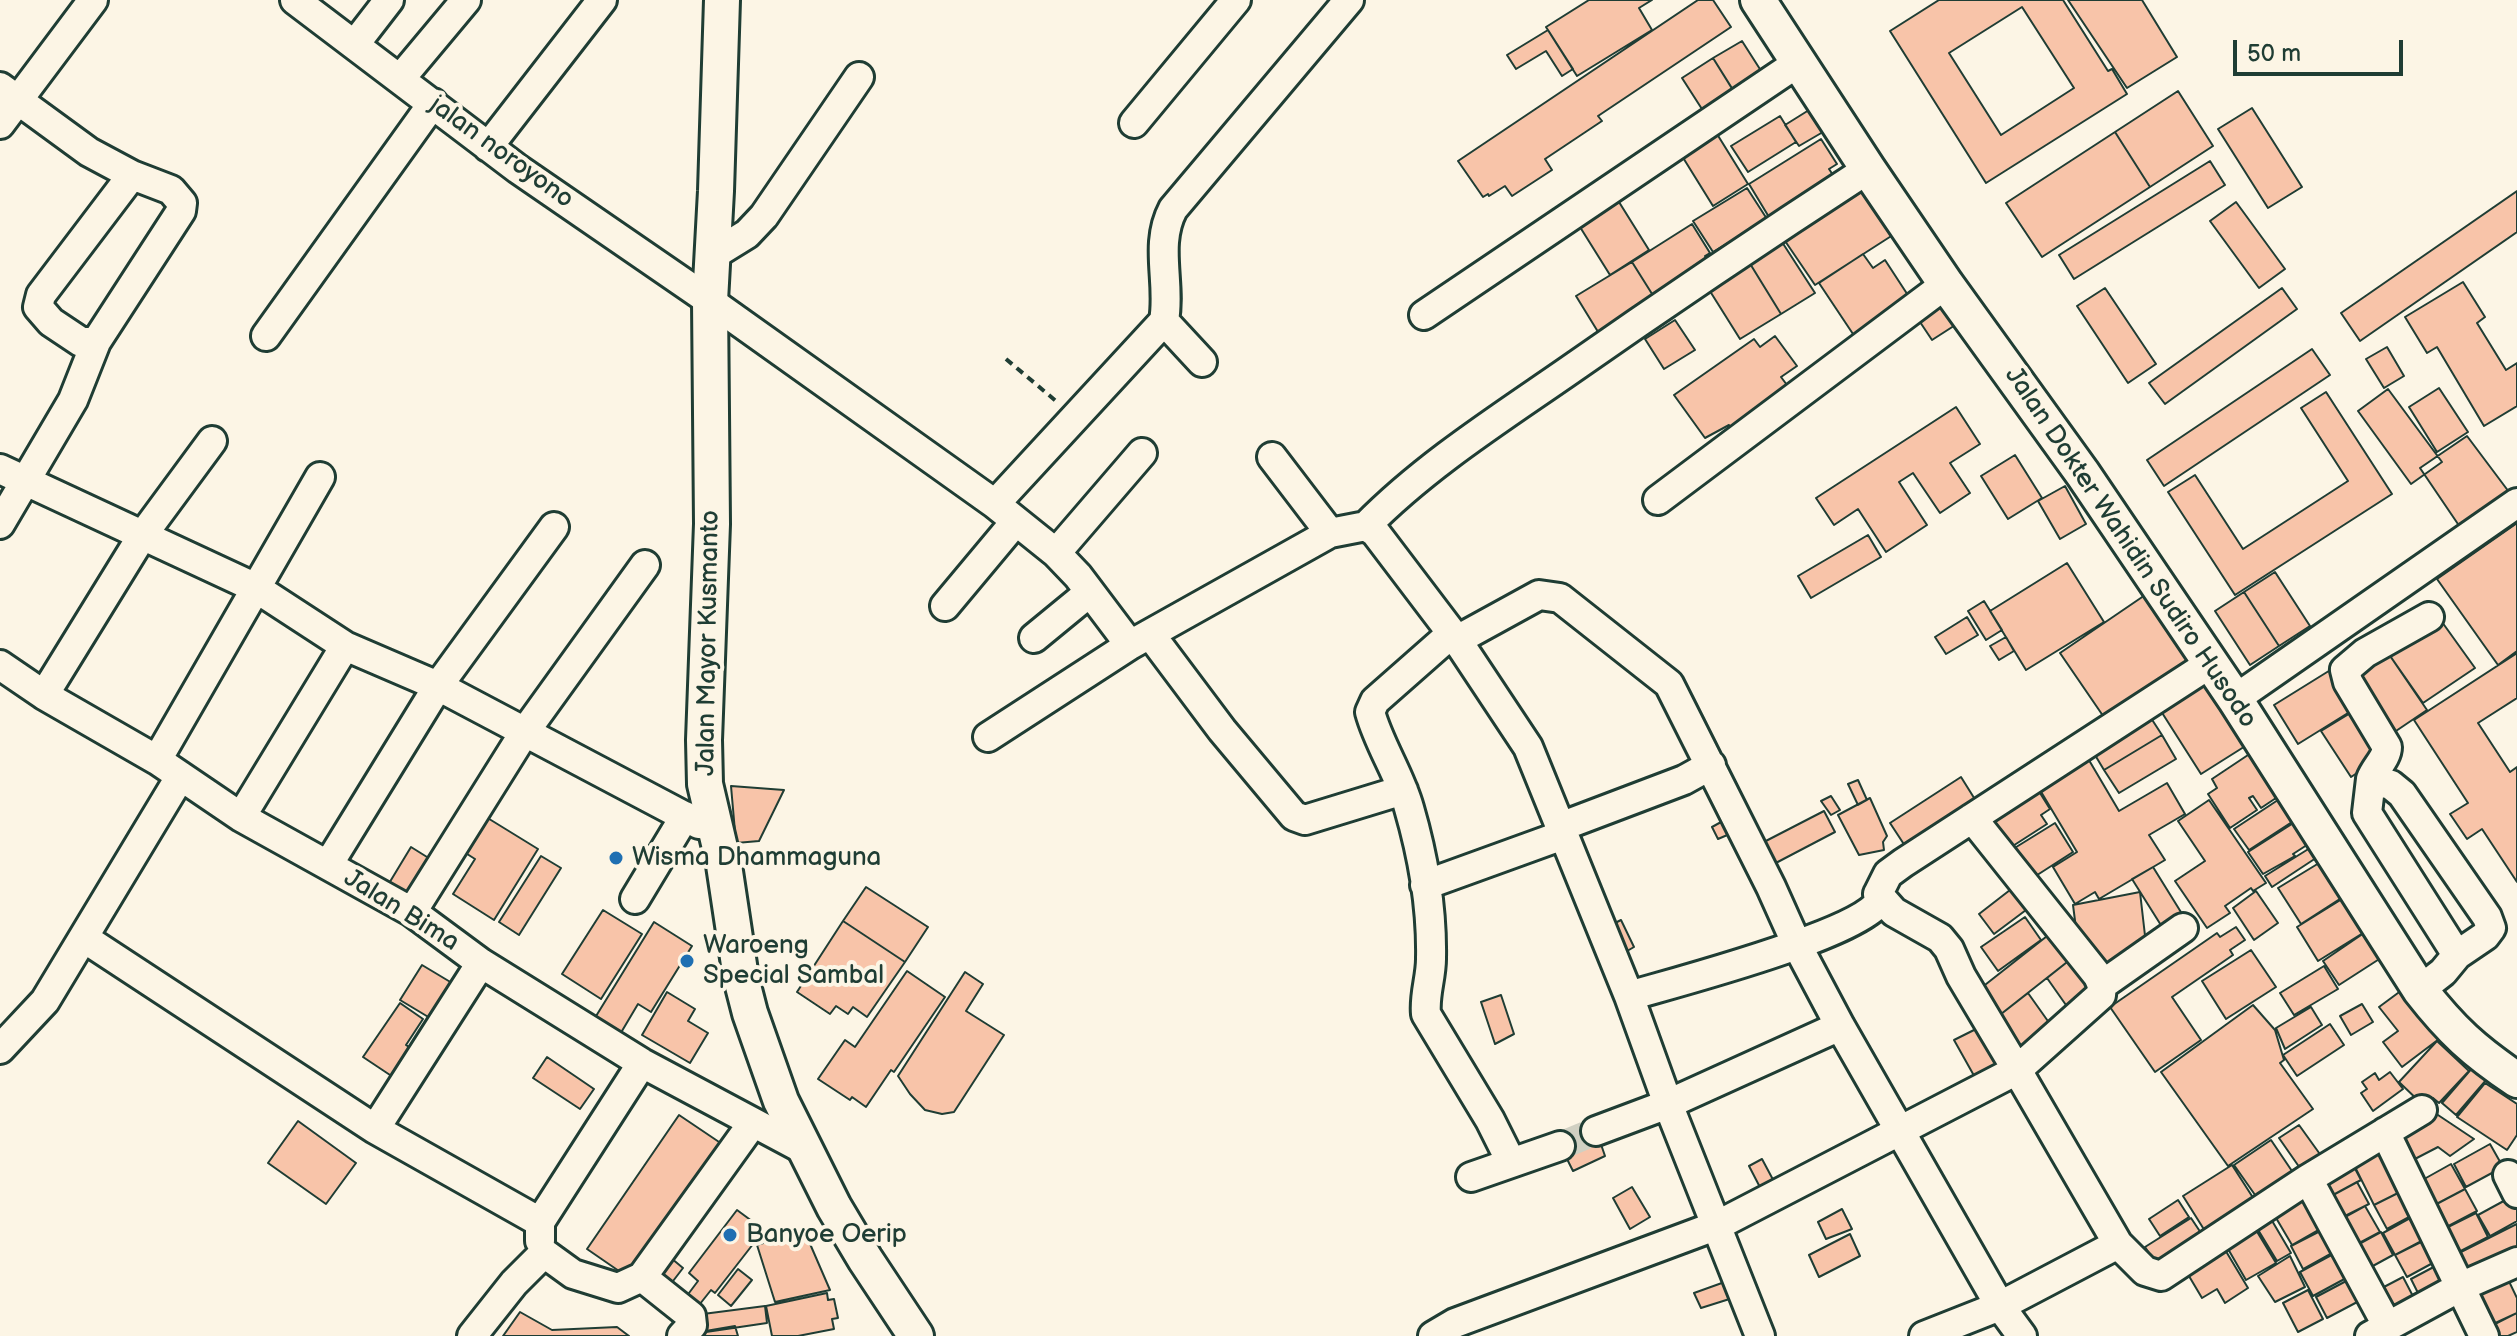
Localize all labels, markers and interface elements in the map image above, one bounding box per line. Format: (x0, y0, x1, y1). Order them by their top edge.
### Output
scale bar (2237, 24, 2407, 74)
text: 50 m (2247, 39, 2301, 68)
street label: jalan noroyono (423, 90, 579, 216)
street label: Jalan Dokter Wahidin Sudiro Husodo (1997, 362, 2263, 734)
street label: Jalan Mayor Kusmanto (691, 510, 727, 776)
place label: Wisma Dhammaguna (632, 842, 881, 874)
marker: Wisma Dhammaguna (607, 849, 625, 867)
street label: Jalan Bima (338, 863, 464, 959)
place label: Waroeng Special Sambal (703, 930, 884, 992)
marker: Waroeng Special Sambal (678, 952, 696, 970)
place label: Banyoe Oerip (746, 1219, 907, 1251)
marker: Banyoe Oerip (721, 1226, 739, 1244)

